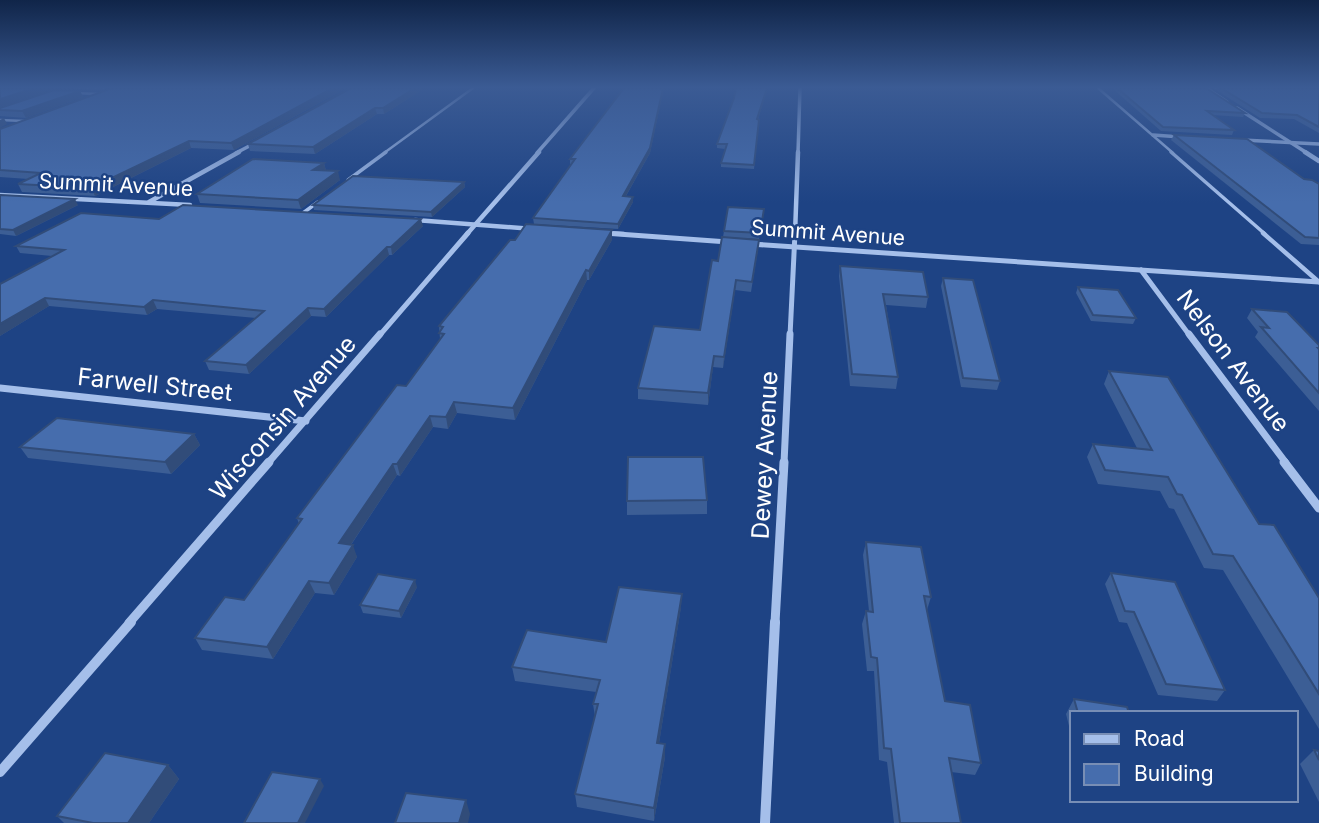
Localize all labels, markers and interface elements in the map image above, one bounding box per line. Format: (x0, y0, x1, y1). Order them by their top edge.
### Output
street label: Summit Avenue (38, 168, 194, 201)
street label: Summit Avenue (750, 215, 906, 250)
street label: Nelson Avenue (1171, 284, 1296, 437)
street label: Wisconsin Avenue (203, 330, 362, 506)
street label: Farwell Street (76, 362, 234, 407)
street label: Dewey Avenue (746, 370, 783, 540)
legend (1070, 711, 1298, 802)
text: Road (1134, 726, 1185, 751)
text: Building (1134, 761, 1214, 786)

